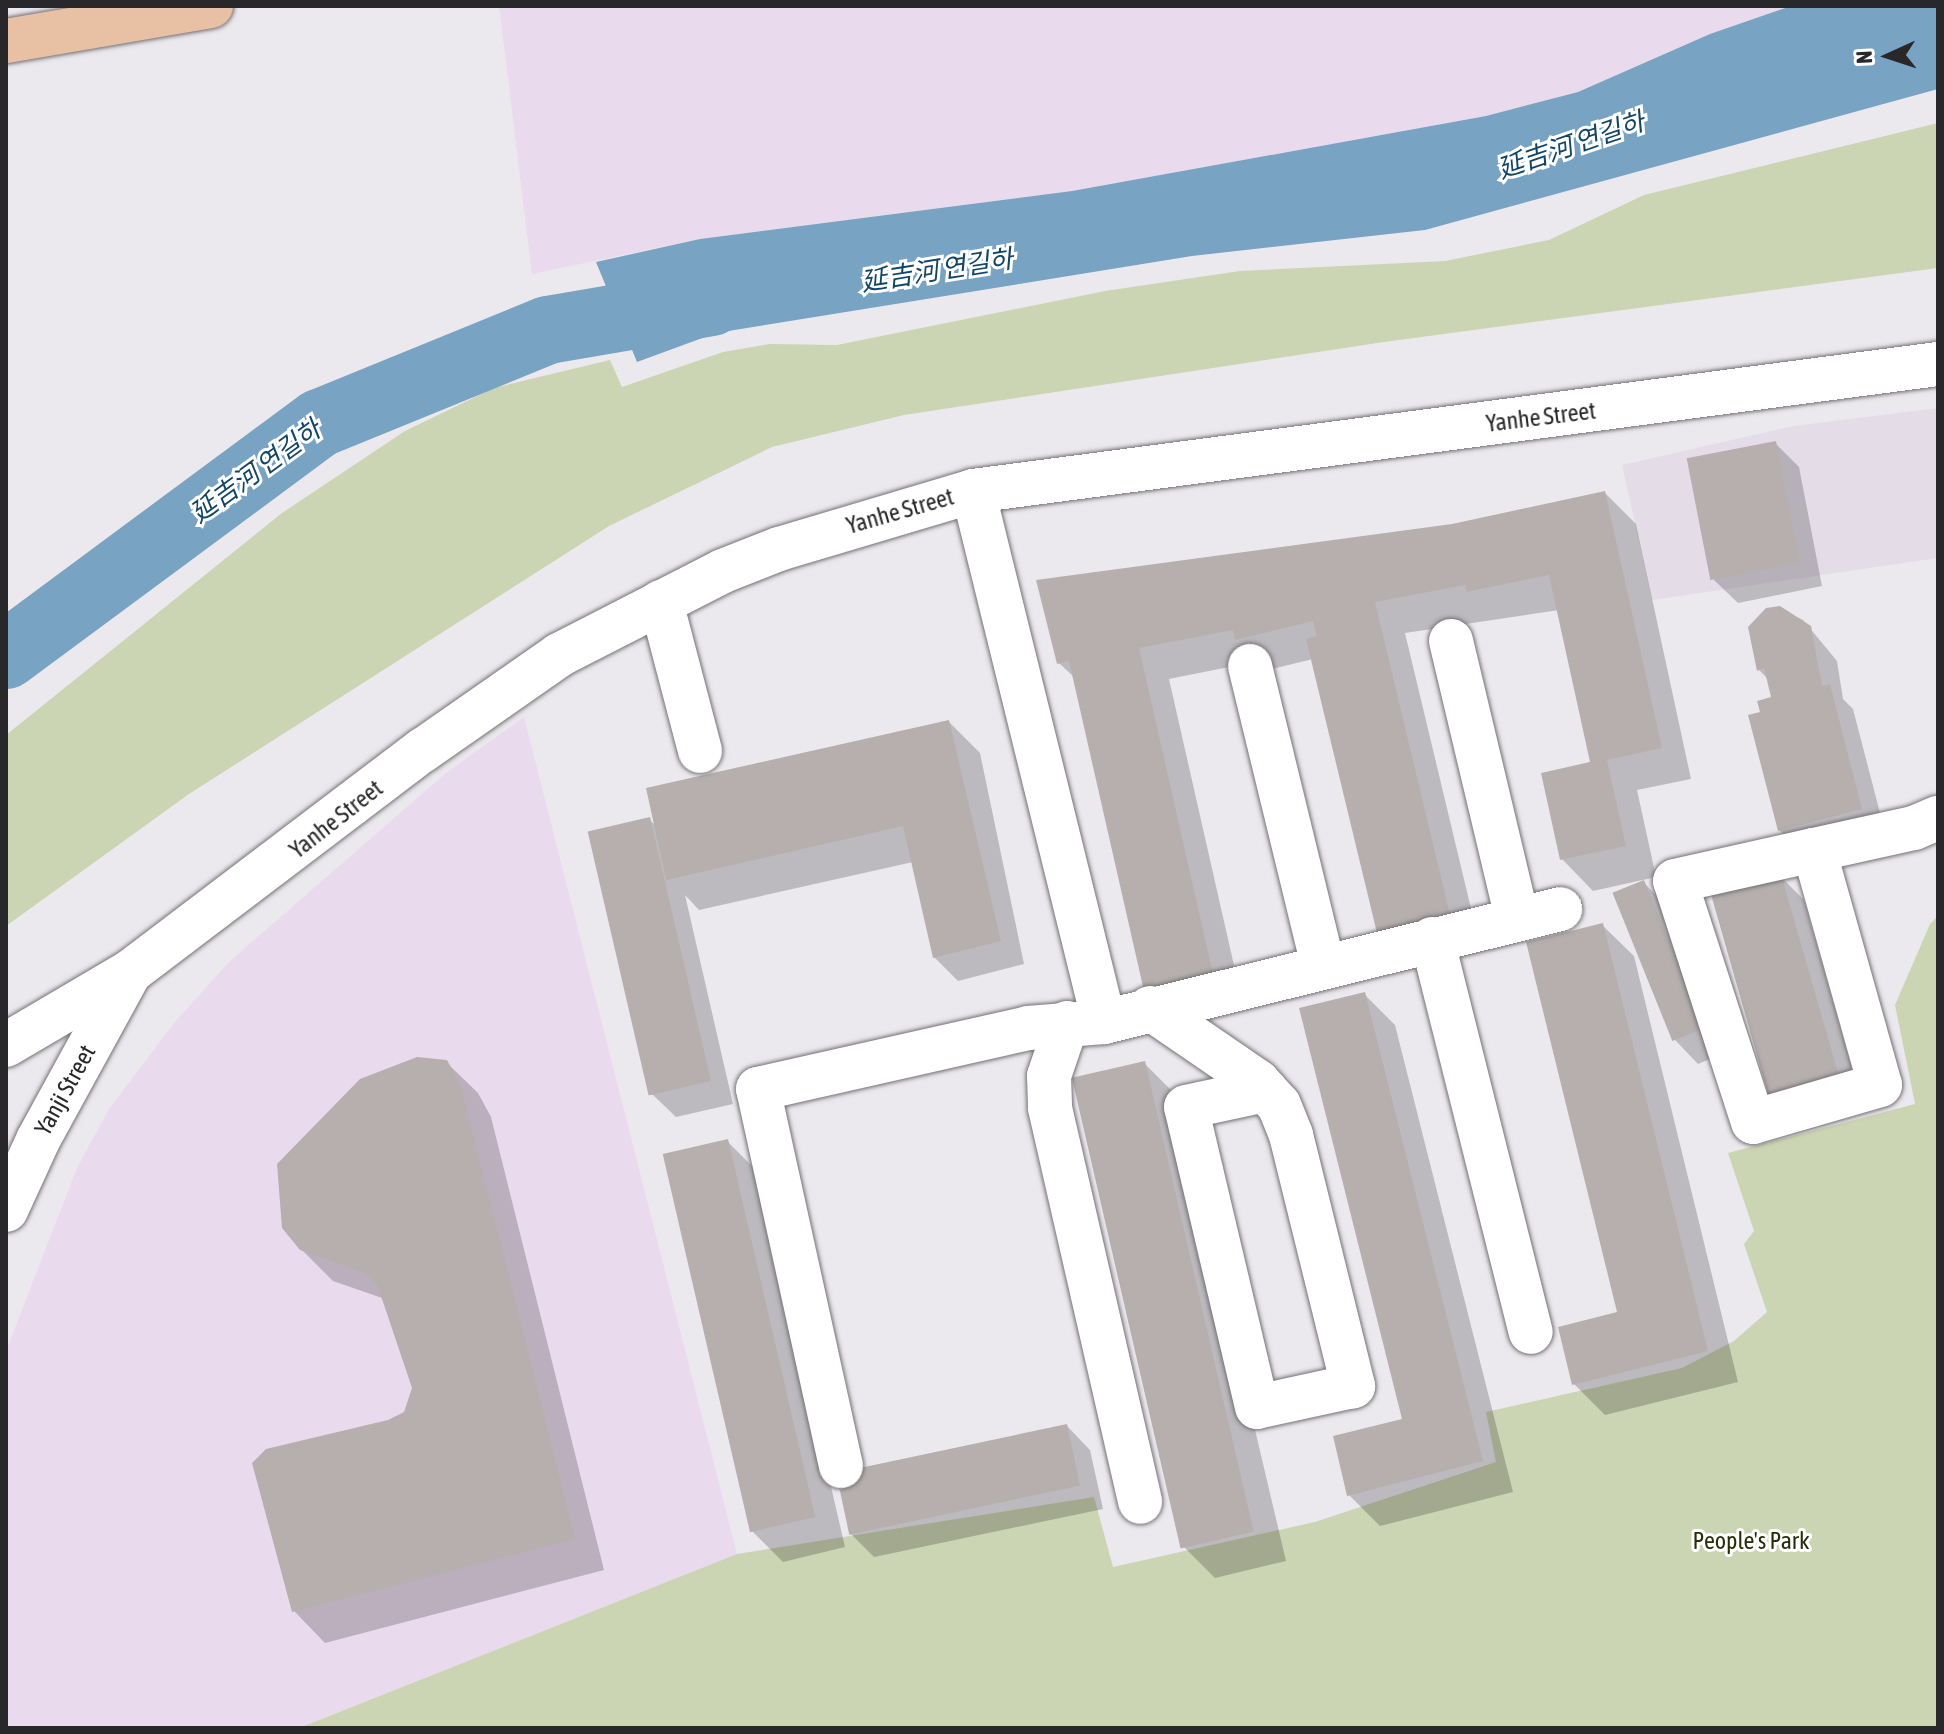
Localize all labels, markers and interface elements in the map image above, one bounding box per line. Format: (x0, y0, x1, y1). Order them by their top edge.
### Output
north arrow (1848, 16, 1928, 96)
text: N (1851, 50, 1877, 64)
water label: 延吉河 연길하 (1493, 106, 1649, 186)
water label: 延吉河 연길하 (859, 244, 1015, 298)
street label: Yanhe Street (1484, 396, 1598, 438)
water label: 延吉河 연길하 (185, 414, 327, 530)
street label: Yanhe Street (843, 482, 957, 540)
street label: Yanhe Street (284, 774, 388, 864)
street label: Yanji Street (28, 1040, 102, 1140)
park label: People's Park (1692, 1527, 1810, 1555)

